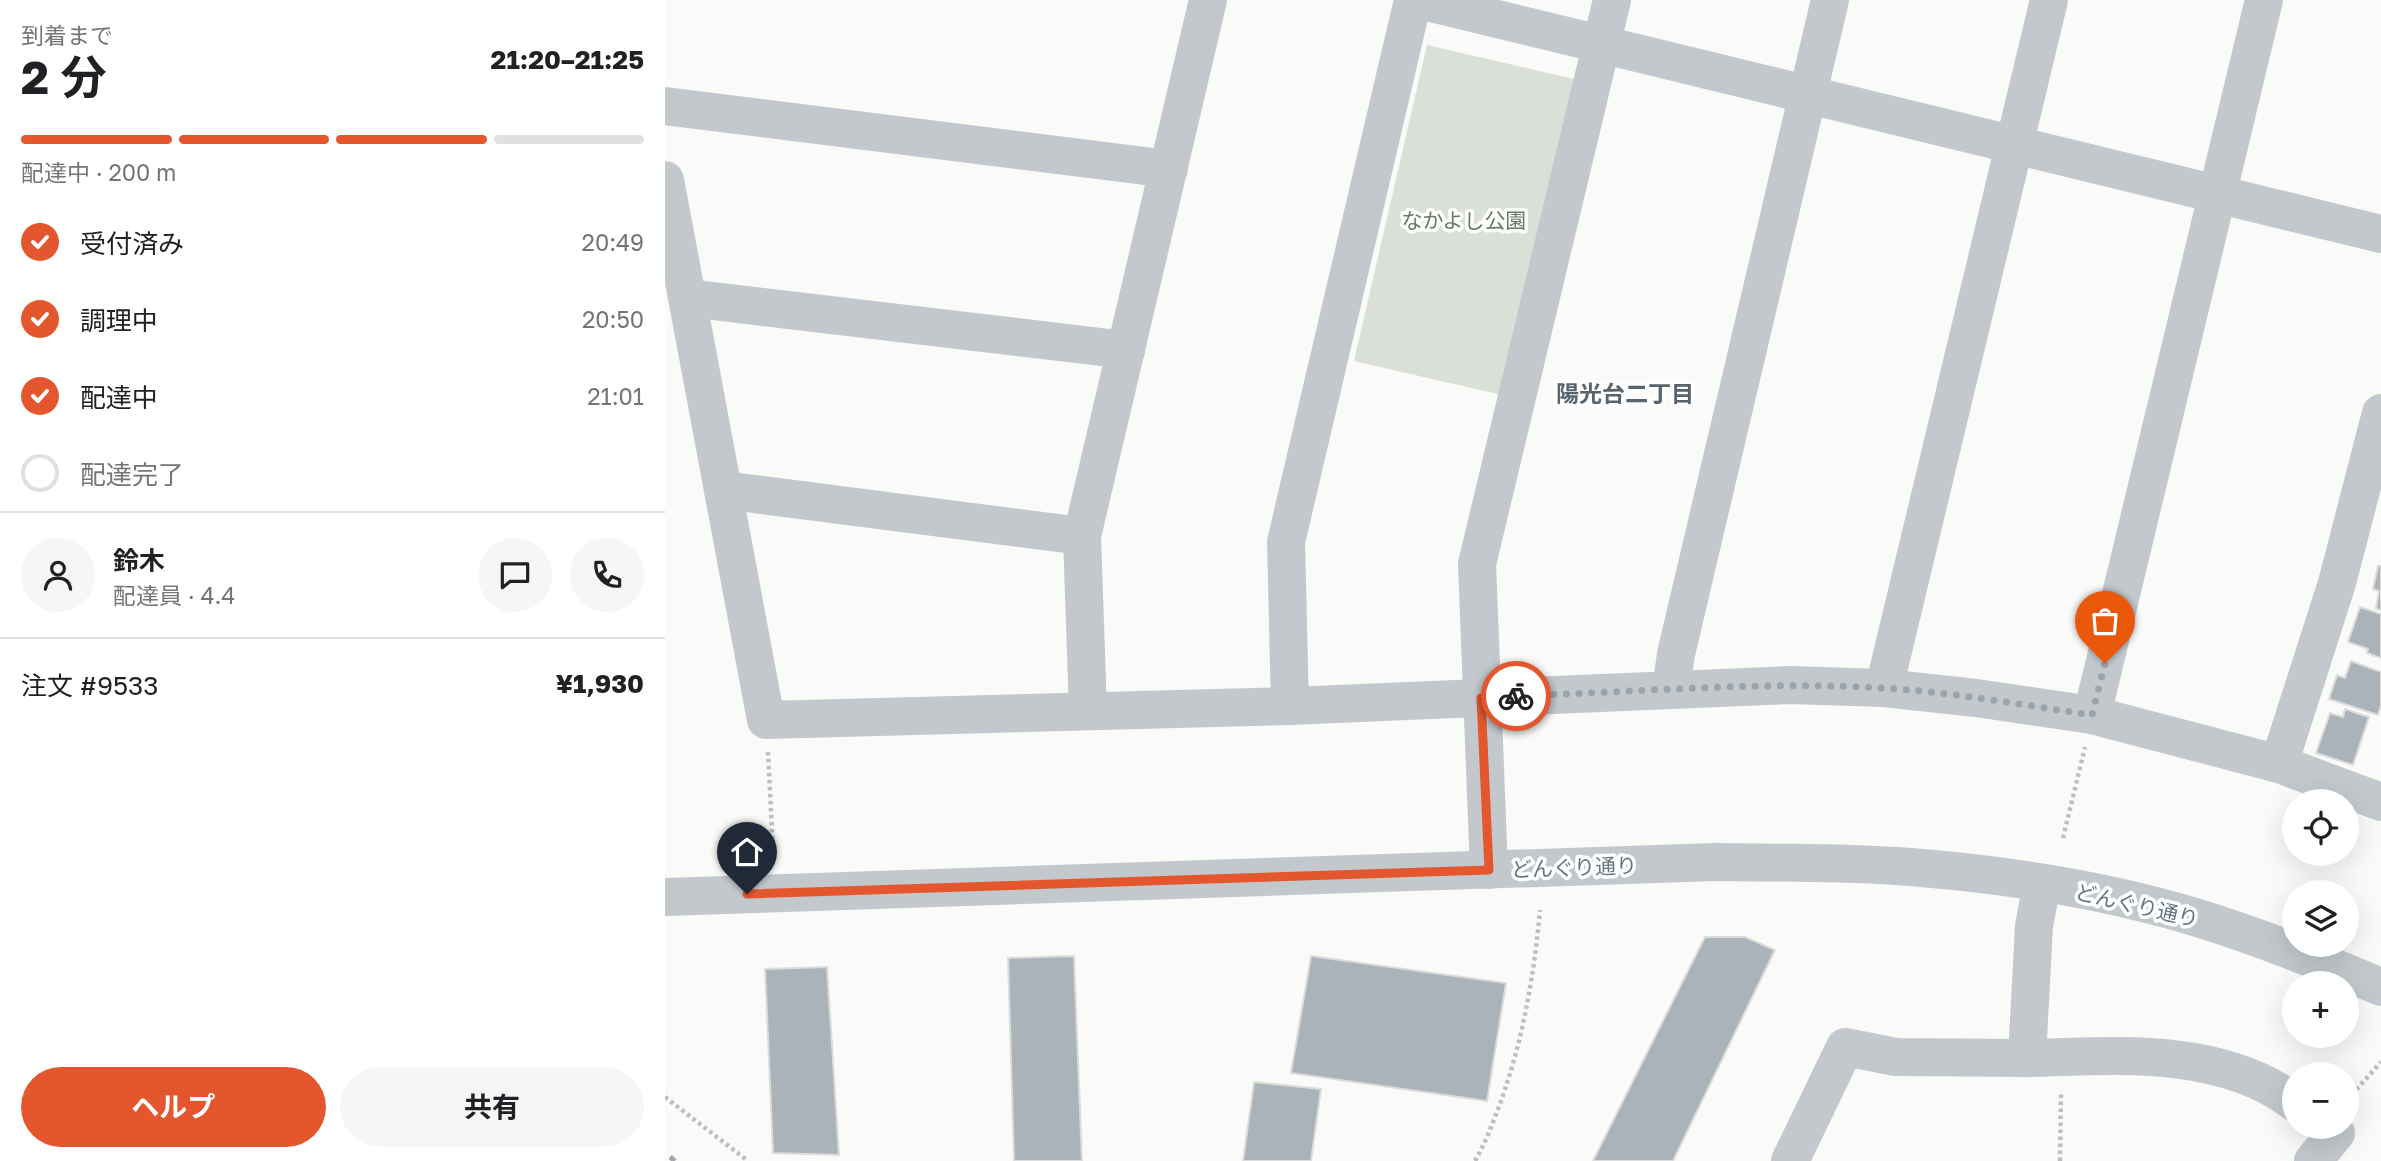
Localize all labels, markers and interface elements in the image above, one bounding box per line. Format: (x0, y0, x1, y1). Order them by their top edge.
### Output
text: 到着まで (21, 21, 113, 49)
text: 21:20–21:25 (491, 44, 644, 75)
text: 2 分 (21, 49, 107, 104)
text: 配達中 · 200 m (21, 158, 176, 186)
park label: なかよし公園 (1402, 207, 1526, 233)
icon: check (21, 223, 59, 261)
text: 受付済み (80, 228, 184, 259)
text: 20:49 (582, 228, 644, 256)
icon: check (21, 300, 59, 338)
text: 調理中 (80, 305, 158, 336)
text: 20:50 (582, 305, 644, 333)
icon: check (21, 377, 59, 415)
district label: 陽光台二丁目 (1556, 379, 1694, 407)
text: 配達中 (80, 382, 158, 413)
text: 21:01 (587, 382, 644, 410)
text: 配達完了 (80, 459, 184, 490)
button: person (21, 538, 95, 612)
button: chat (478, 538, 552, 612)
button: phone (570, 538, 644, 612)
text: 鈴木 (113, 545, 165, 576)
text: 配達員 · 4.4 (113, 581, 235, 609)
pin (2075, 591, 2135, 663)
icon: bag (2086, 602, 2124, 640)
courier (1481, 661, 1551, 731)
text: ¥1,930 (556, 668, 644, 699)
text: 注文 #9533 (21, 670, 158, 701)
icon: bike (1497, 677, 1535, 715)
map controls (2282, 789, 2359, 1139)
button: locate (2282, 789, 2359, 866)
pin (717, 822, 777, 894)
icon: home (728, 833, 766, 871)
street label: どんぐり通り (1511, 852, 1637, 882)
street label: どんぐり通り (2073, 878, 2201, 932)
button: layers (2282, 880, 2359, 957)
button: + (2282, 971, 2359, 1048)
button: − (2282, 1062, 2359, 1139)
button: ヘルプ (21, 1067, 326, 1147)
button: 共有 (340, 1067, 644, 1147)

